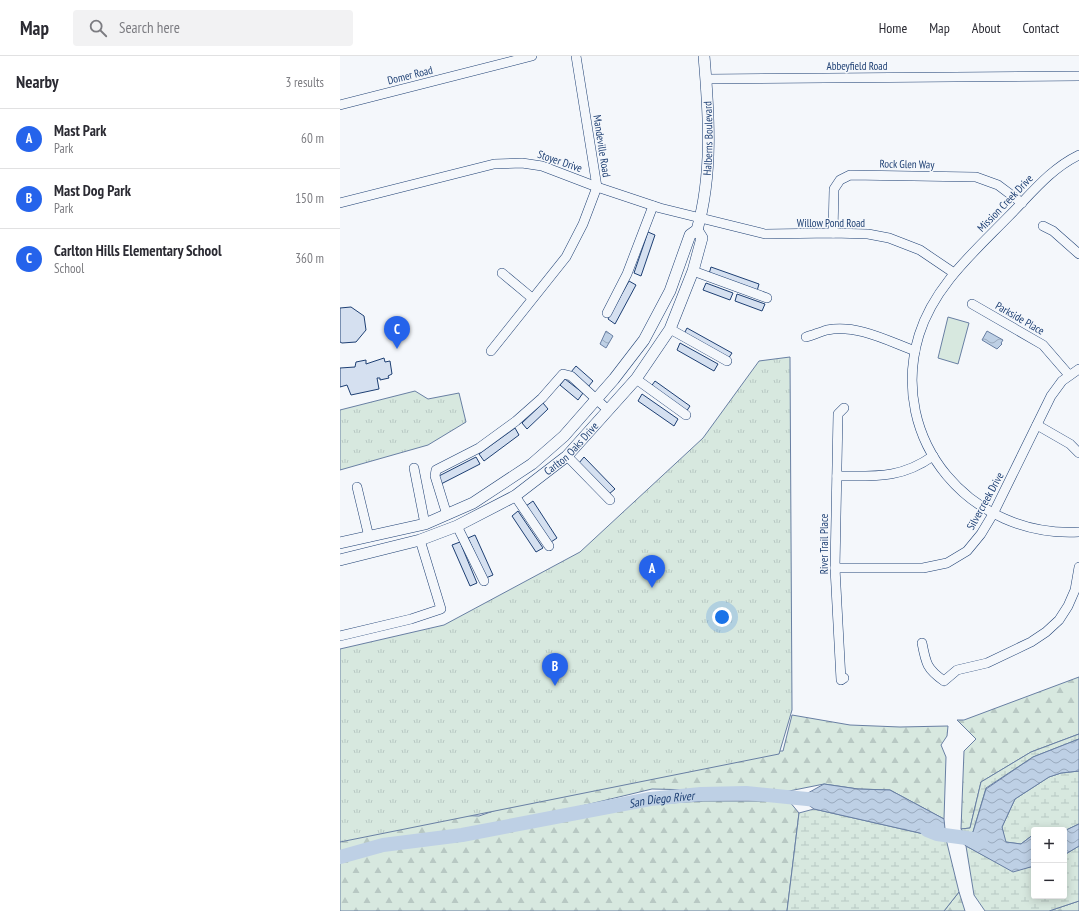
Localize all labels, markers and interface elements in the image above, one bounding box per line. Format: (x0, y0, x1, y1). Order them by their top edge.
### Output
search box (73, 10, 353, 46)
text: Map (20, 16, 49, 40)
icon: search (87, 17, 109, 39)
text: Search here (119, 18, 180, 37)
text: Home (879, 19, 907, 37)
text: Map (929, 19, 950, 37)
text: About (972, 19, 1001, 37)
text: Contact (1023, 19, 1059, 37)
street label: Abbeyfield Road (826, 59, 888, 73)
street label: Domer Road (386, 63, 434, 87)
text: Nearby (16, 71, 59, 93)
text: 3 results (285, 74, 324, 91)
street label: Halberns Boulevard (700, 101, 715, 176)
street label: Mandeville Road (590, 114, 614, 178)
text: Mast Park (54, 121, 106, 140)
text: A (26, 130, 32, 147)
text: 60 m (301, 130, 324, 147)
text: Park (54, 140, 73, 157)
street label: Stoyer Drive (536, 147, 585, 175)
street label: Rock Glen Way (879, 157, 935, 171)
street label: Mission Creek Drive (974, 171, 1036, 235)
text: Mast Dog Park (54, 181, 131, 200)
text: B (26, 190, 32, 207)
text: 150 m (295, 190, 324, 207)
text: Park (54, 200, 73, 217)
street label: Willow Pond Road (797, 216, 865, 230)
text: Carlton Hills Elementary School (54, 241, 222, 260)
text: C (26, 250, 32, 267)
text: 360 m (295, 250, 324, 267)
text: School (54, 260, 84, 277)
street label: Parkside Place (993, 298, 1047, 338)
pin: C (384, 316, 410, 349)
street label: Carlton Oaks Drive (541, 419, 601, 478)
street label: Silvercreek Drive (963, 469, 1007, 532)
street label: River Trail Place (817, 513, 831, 574)
pin: A (639, 555, 665, 588)
your location (712, 607, 732, 627)
pin: B (542, 653, 568, 686)
water label: San Diego River (627, 787, 696, 810)
map controls (1031, 827, 1067, 899)
button: + (1031, 827, 1067, 863)
button: − (1031, 863, 1067, 899)

